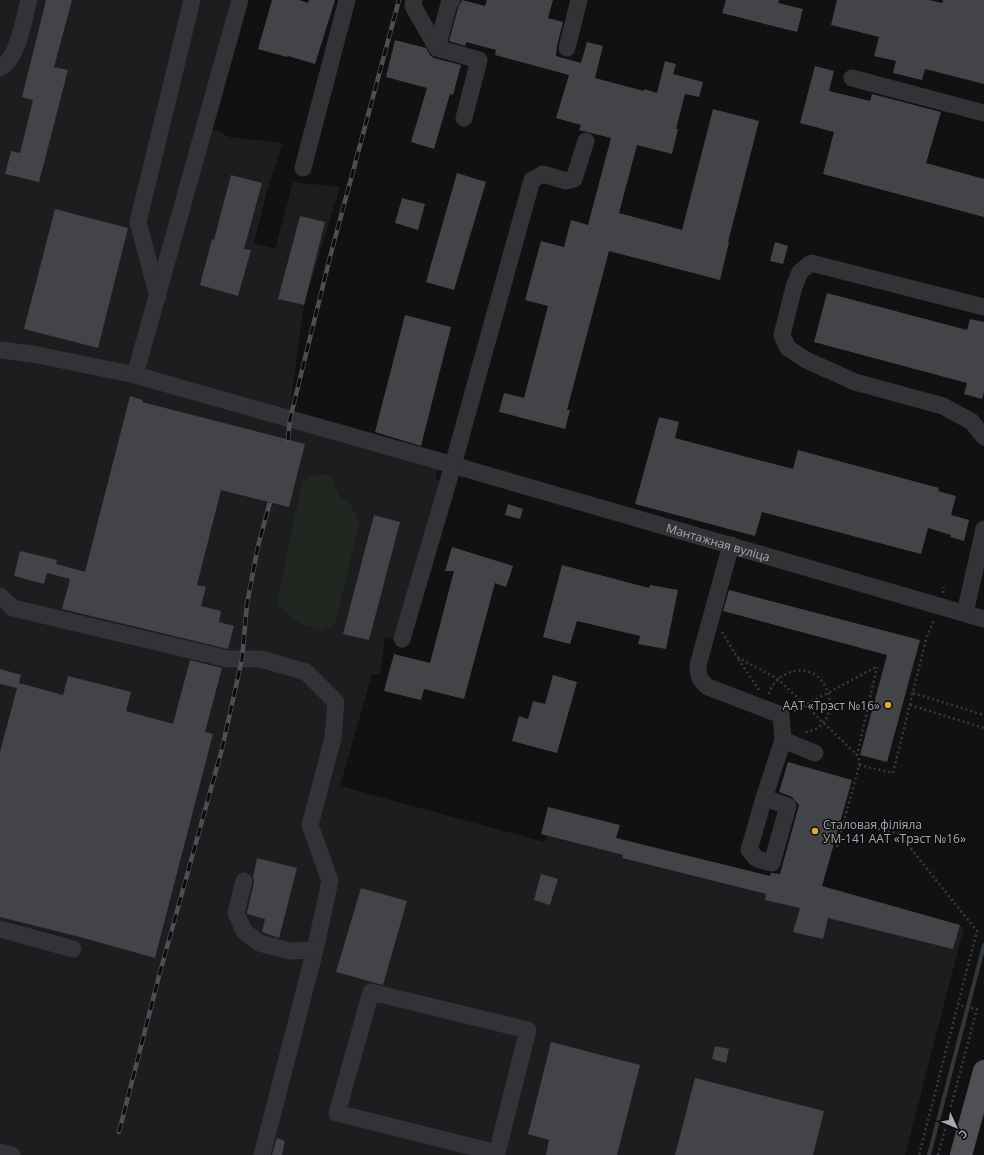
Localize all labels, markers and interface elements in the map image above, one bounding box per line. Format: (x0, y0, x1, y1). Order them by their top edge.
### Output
street label: Мантажная вуліца (664, 519, 772, 565)
place label: ААТ «Трэст №16» (783, 697, 880, 714)
marker: ААТ «Трэст №16» (883, 700, 893, 710)
place label: Сталовая філіяла УМ-141 ААТ «Трэст №16» (823, 816, 966, 847)
marker: Сталовая філіяла УМ-141 ААТ «Трэст №16» (810, 826, 820, 836)
north arrow (936, 1107, 976, 1147)
text: С (956, 1127, 971, 1142)

